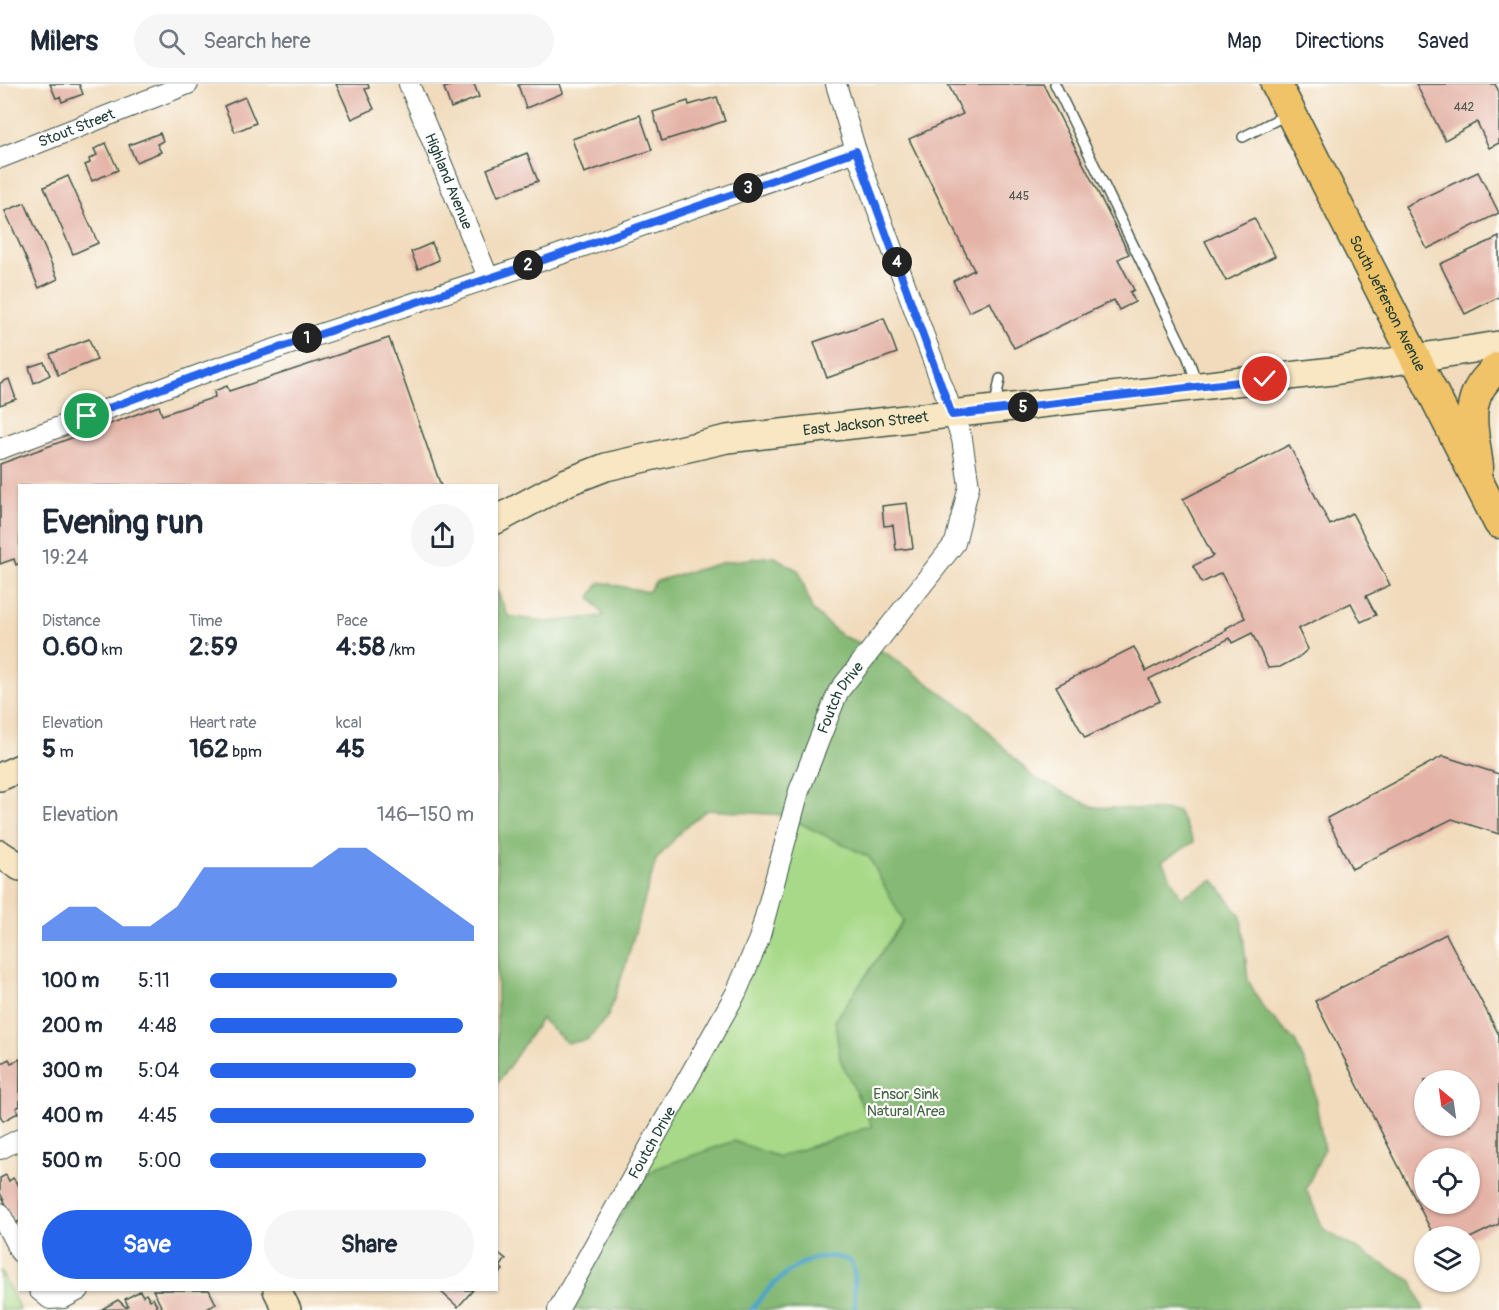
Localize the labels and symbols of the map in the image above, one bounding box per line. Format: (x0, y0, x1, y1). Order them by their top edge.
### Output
house number: 442 (1454, 100, 1475, 115)
street label: Stout Street (35, 104, 118, 152)
street label: Highland Avenue (421, 130, 477, 233)
pin: 3 (733, 173, 763, 203)
house number: 445 (1009, 189, 1029, 204)
street label: South Jefferson Avenue (1345, 232, 1430, 375)
pin: 4 (882, 247, 912, 277)
pin: 2 (513, 250, 543, 280)
pin: 1 (292, 323, 322, 353)
pin (1239, 353, 1290, 404)
pin (61, 390, 112, 441)
pin: 5 (1008, 392, 1038, 422)
street label: East Jackson Street (802, 407, 930, 440)
street label: Foutch Drive (813, 657, 868, 736)
north arrow (1414, 1070, 1480, 1136)
park label: Ensor Sink Natural Area (867, 1085, 945, 1121)
street label: Foutch Drive (624, 1103, 680, 1182)

